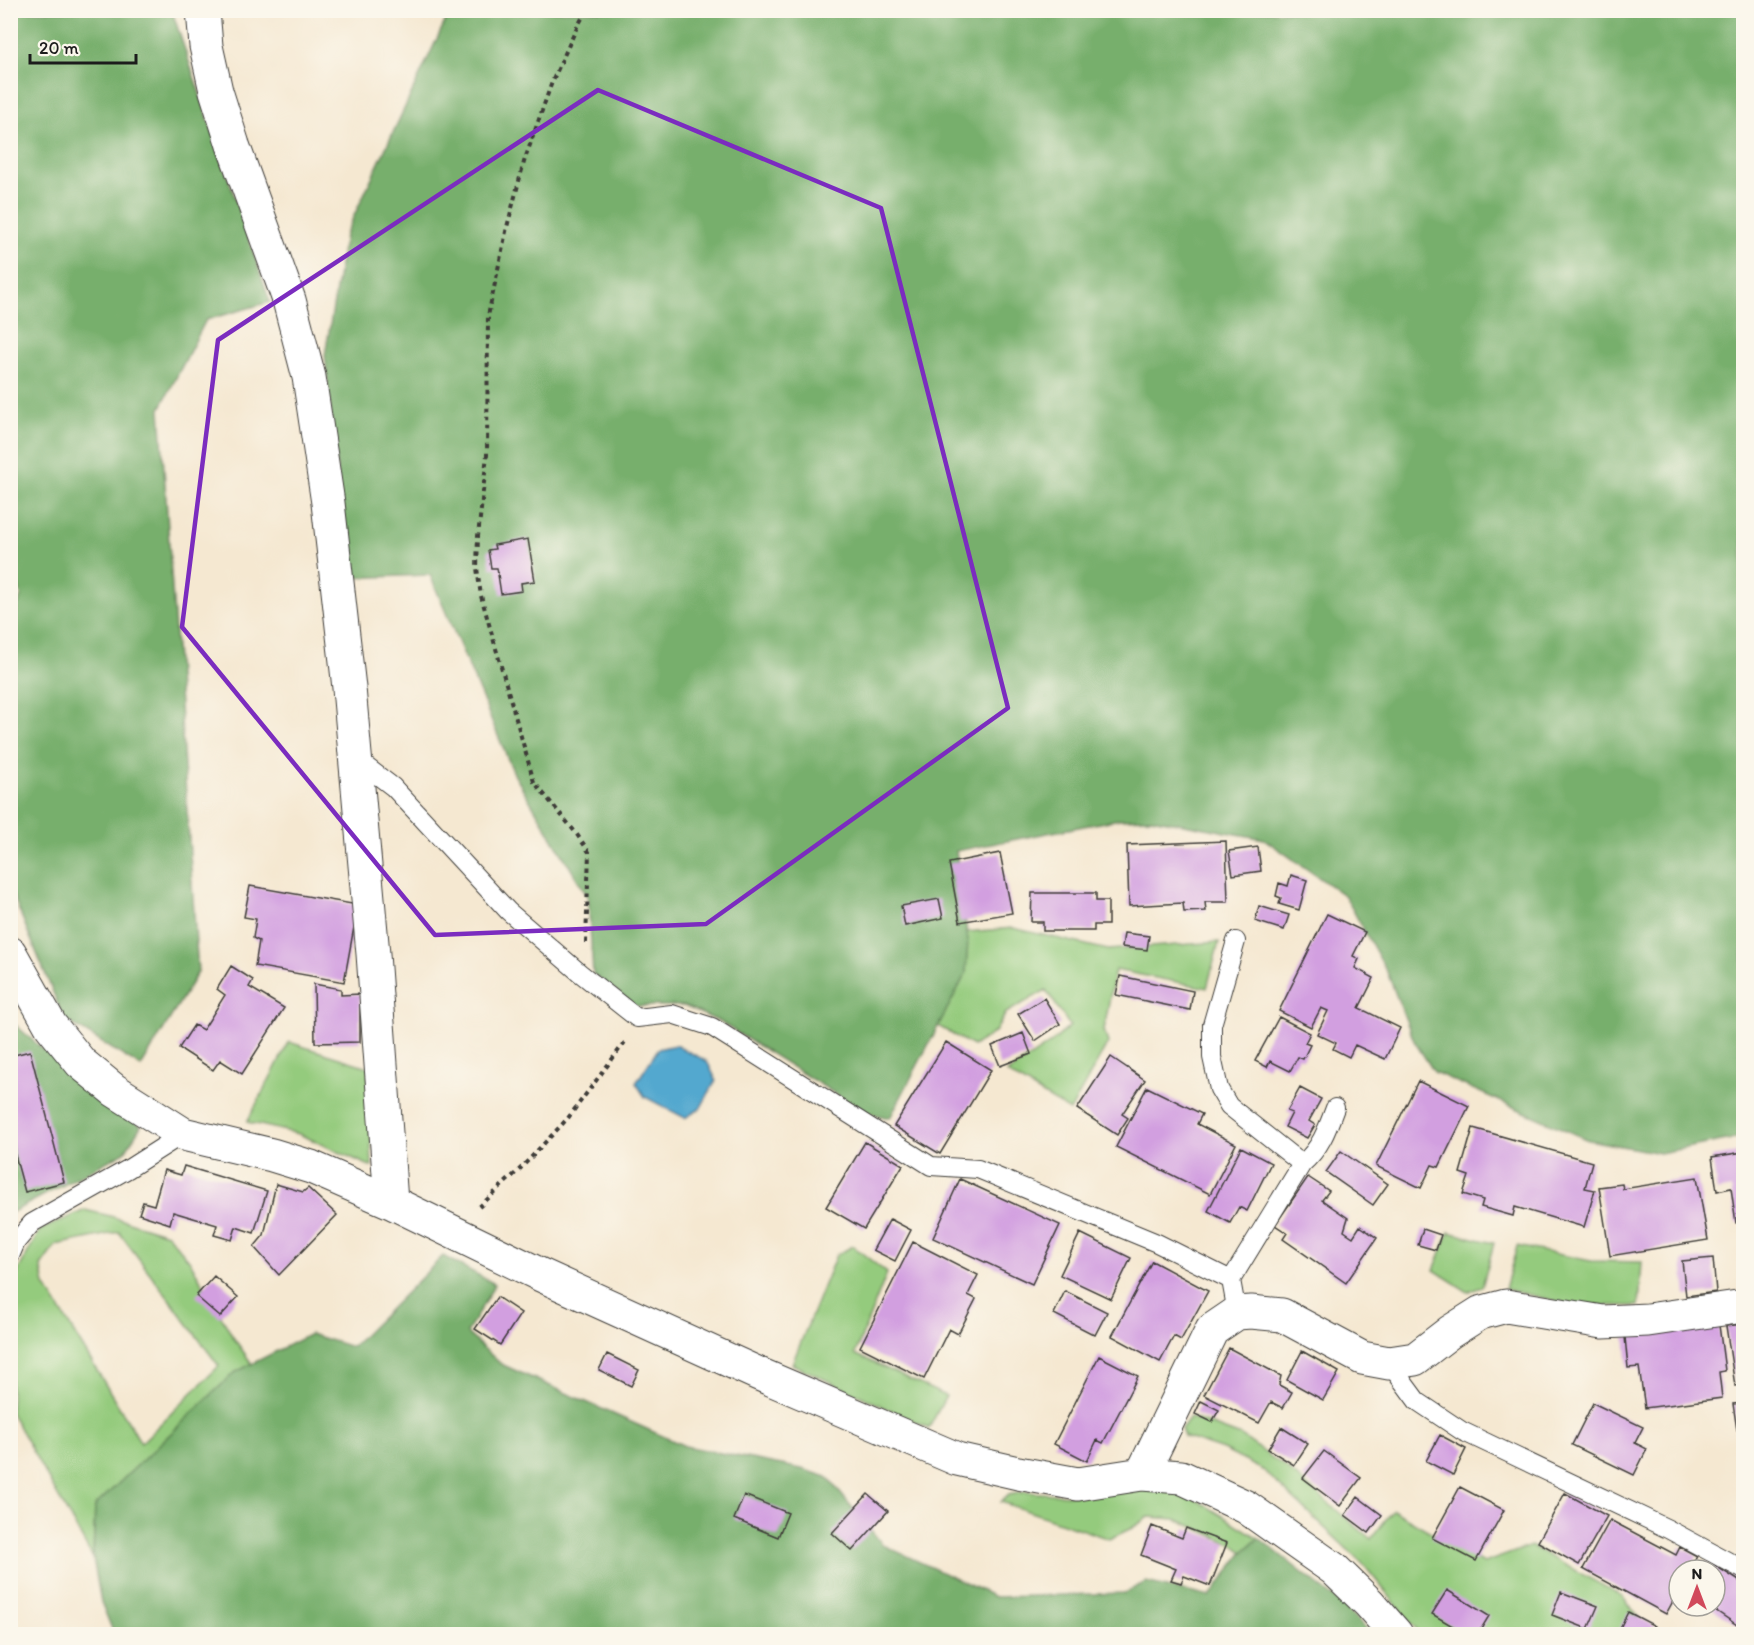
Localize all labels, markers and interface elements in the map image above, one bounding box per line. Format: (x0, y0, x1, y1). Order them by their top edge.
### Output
scale bar (30, 27, 136, 65)
text: 20 m (39, 37, 79, 59)
north arrow (1667, 1558, 1727, 1618)
text: N (1692, 1564, 1702, 1583)

